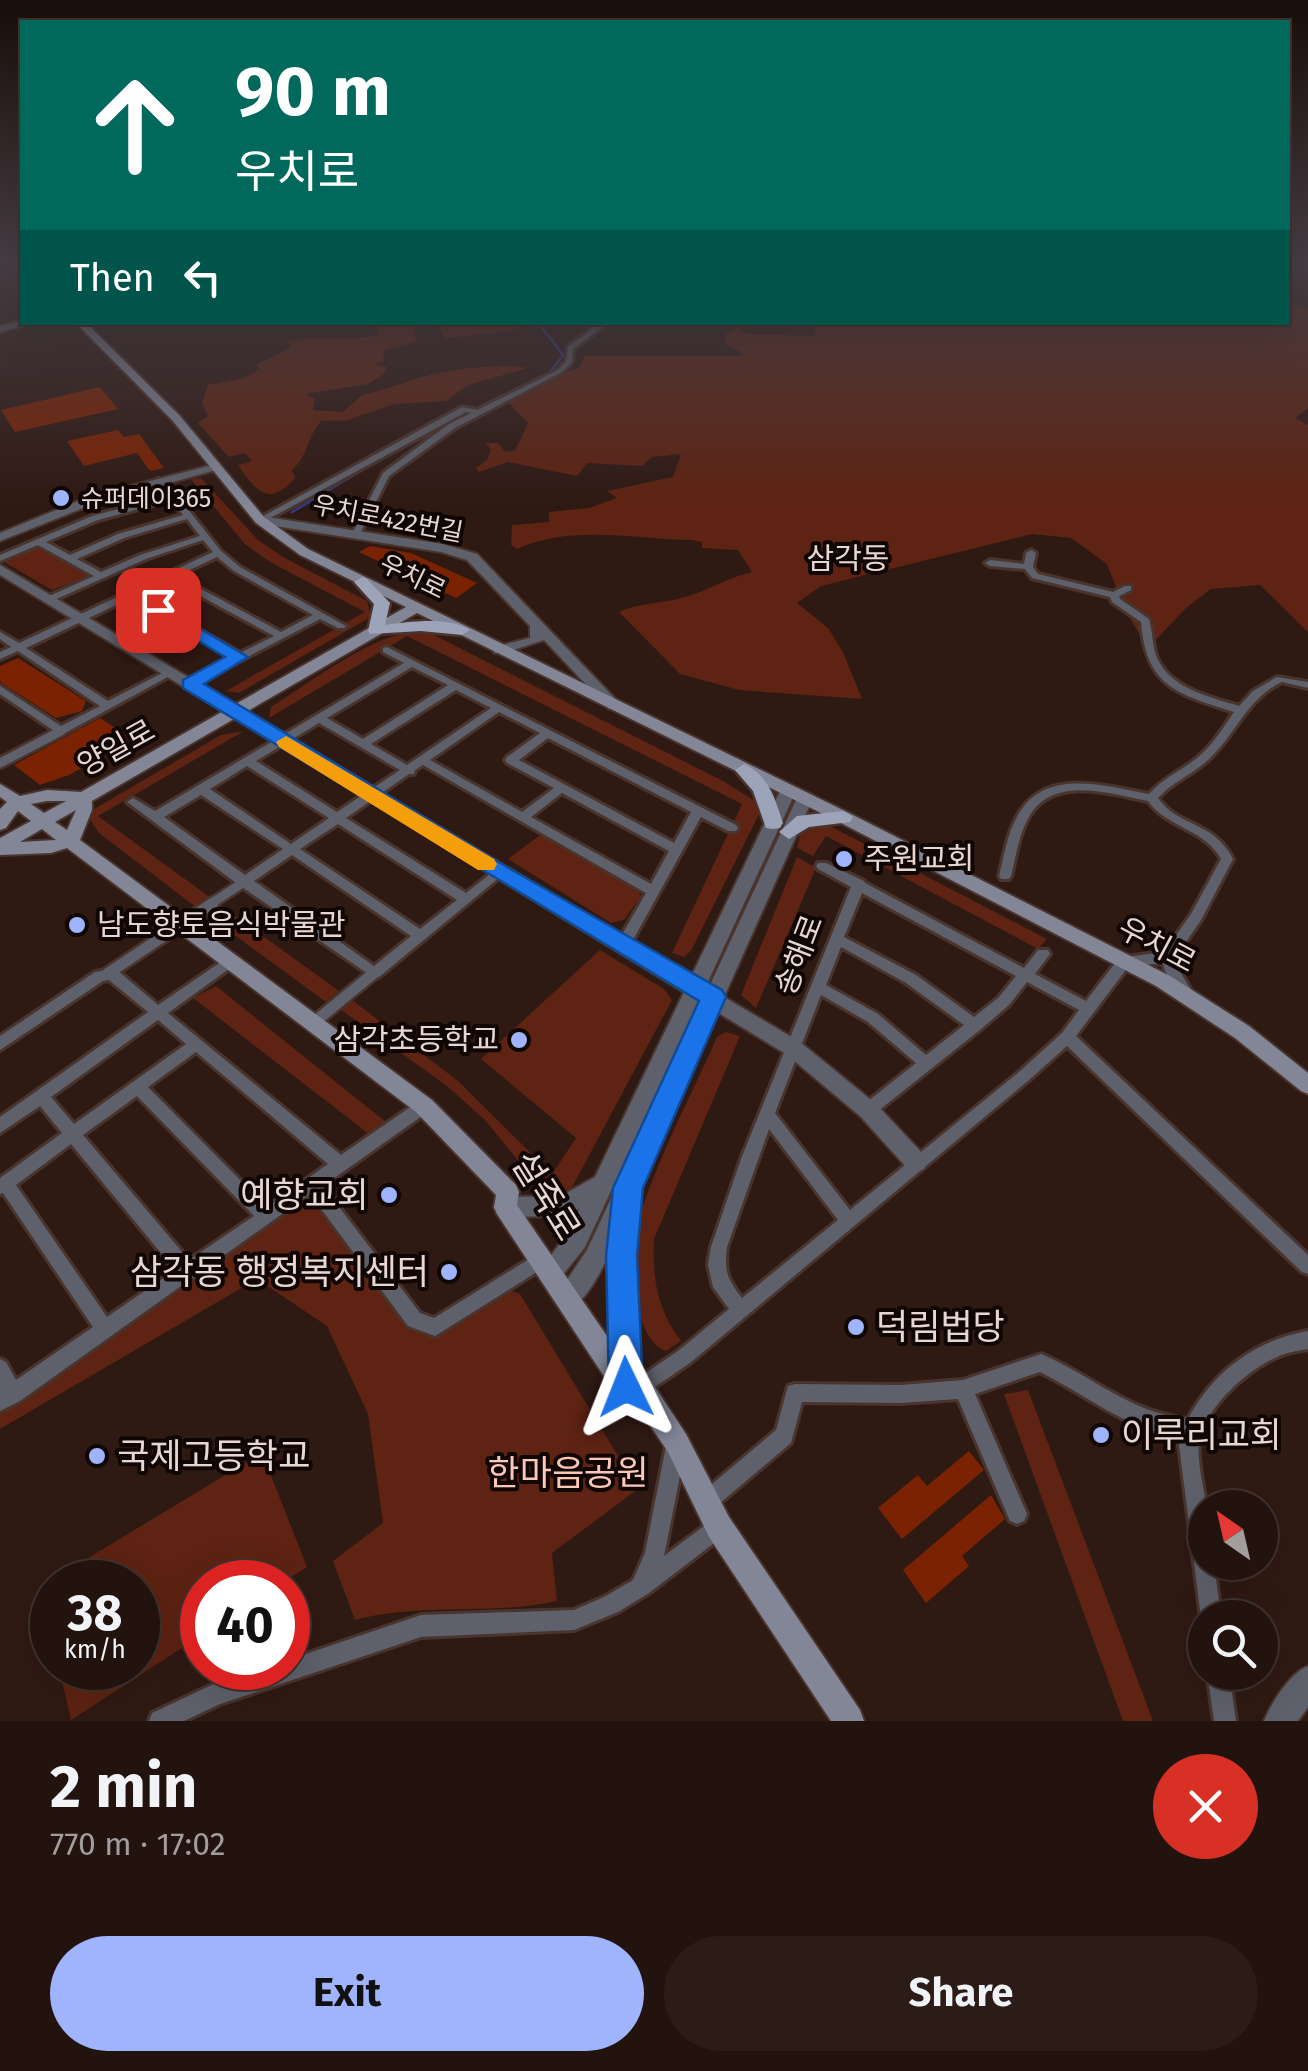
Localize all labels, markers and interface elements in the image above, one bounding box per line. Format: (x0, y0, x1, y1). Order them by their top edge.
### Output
text: 90 m (235, 50, 391, 134)
icon: ahead (70, 60, 200, 190)
text: 우치로 (235, 145, 359, 199)
icon: left (175, 250, 230, 305)
text: Then (70, 255, 155, 301)
place label: 슈퍼데이365 (81, 484, 211, 514)
marker: 슈퍼데이365 (50, 487, 72, 509)
street label: 우치로422번길 (310, 490, 466, 548)
district label: 삼각동 (807, 541, 889, 577)
street label: 우치로 (375, 548, 450, 606)
pin (116, 568, 201, 653)
icon: arrive (131, 583, 186, 638)
street label: 양일로 (71, 712, 161, 784)
place label: 주원교회 (864, 841, 974, 877)
marker: 주원교회 (833, 848, 855, 870)
place label: 남도향토음식박물관 (97, 907, 345, 943)
street label: 송해로 (767, 910, 831, 1000)
street label: 우치로 (1112, 910, 1202, 980)
marker: 남도향토음식박물관 (66, 914, 88, 936)
place label: 삼각초등학교 (333, 1022, 499, 1058)
marker: 삼각초등학교 (508, 1029, 530, 1051)
street label: 설죽로 (503, 1144, 589, 1248)
place label: 예향교회 (240, 1174, 369, 1216)
marker: 예향교회 (378, 1184, 400, 1206)
place label: 삼각동 행정복지센터 (130, 1251, 429, 1293)
marker: 삼각동 행정복지센터 (438, 1261, 460, 1283)
place label: 덕림법당 (876, 1306, 1005, 1348)
marker: 덕림법당 (845, 1316, 867, 1338)
position arrow (574, 1335, 678, 1439)
place label: 이루리교회 (1121, 1414, 1282, 1456)
marker: 이루리교회 (1090, 1424, 1112, 1446)
place label: 국제고등학교 (117, 1435, 310, 1477)
marker: 국제고등학교 (86, 1445, 108, 1467)
park label: 한마음공원 (487, 1452, 649, 1494)
north arrow (1188, 1490, 1278, 1580)
map controls (1188, 1490, 1278, 1690)
speed limit sign: 40 (180, 1560, 310, 1690)
text: 38 (67, 1583, 123, 1643)
button: search (1188, 1600, 1278, 1690)
text: km/h (64, 1635, 126, 1665)
text: 2 min (50, 1751, 197, 1823)
button: close (1153, 1754, 1258, 1859)
text: 770 m · 17:02 (50, 1825, 226, 1863)
button: Exit (50, 1936, 644, 2051)
button: Share (664, 1936, 1258, 2051)

